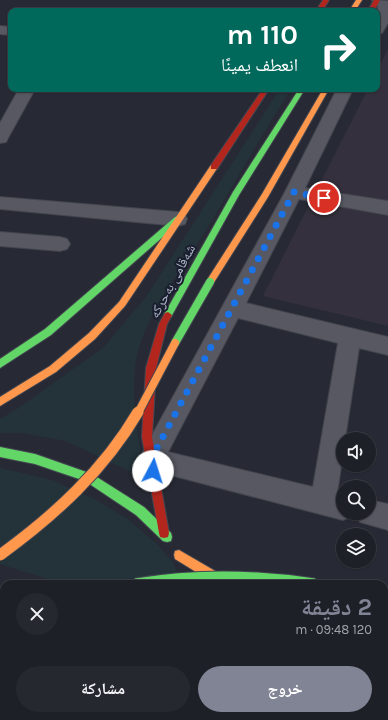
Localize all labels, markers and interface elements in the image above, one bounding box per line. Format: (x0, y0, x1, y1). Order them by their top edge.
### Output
text: 110 m (227, 18, 298, 51)
icon: right (312, 24, 364, 76)
text: انعطف يمينًا (221, 54, 298, 76)
pin (307, 181, 341, 215)
icon: arrive (313, 187, 335, 209)
street label: شەقامی بەحرکە (146, 241, 199, 321)
map controls (336, 432, 376, 568)
button: sound (336, 432, 376, 472)
position arrow (132, 450, 174, 492)
button: search (336, 480, 376, 520)
button: layers (336, 528, 376, 568)
button: close (16, 593, 58, 635)
text: 2 دقيقة (301, 593, 372, 621)
text: 120 m · 09:48 (295, 622, 372, 637)
button: مشاركة (16, 666, 190, 712)
button: خروج (198, 666, 372, 712)

